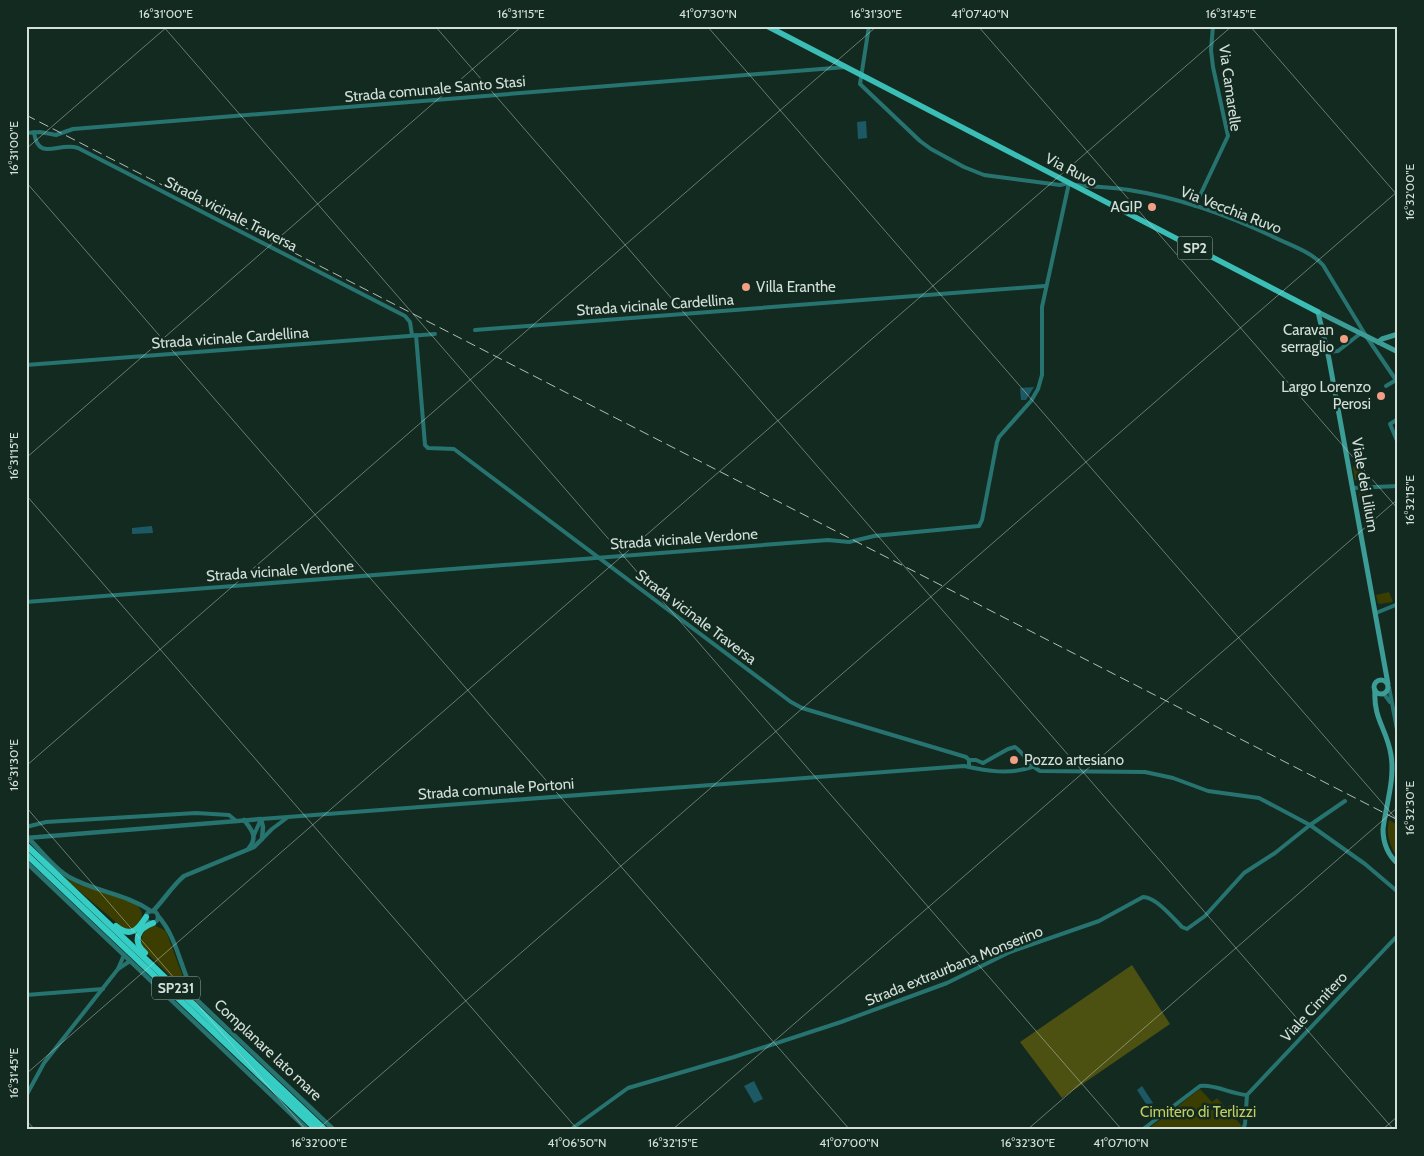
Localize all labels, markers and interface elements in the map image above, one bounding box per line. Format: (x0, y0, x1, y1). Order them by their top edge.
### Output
text: 16°31'00"E (139, 6, 193, 21)
text: 16°31'15"E (497, 6, 545, 21)
text: 41°07'30"N (679, 6, 737, 21)
text: 16°31'30"E (850, 6, 902, 21)
text: 41°07'40"N (951, 6, 1009, 21)
text: 16°31'45"E (1206, 6, 1256, 21)
street label: Via Camarelle (1215, 44, 1245, 133)
street label: Strada comunale Santo Stasi (344, 72, 526, 106)
text: 16°31'00"E (6, 121, 21, 175)
street label: Via Ruvo (1042, 149, 1100, 191)
text: 16°32'00"E (1402, 164, 1417, 220)
street label: Strada vicinale Traversa (162, 173, 301, 256)
street label: Via Vecchia Ruvo (1178, 182, 1284, 238)
place label: AGIP (1110, 198, 1142, 216)
marker: AGIP (1146, 201, 1158, 213)
road number: SP2 (1178, 237, 1212, 260)
place label: Villa Eranthe (756, 278, 836, 296)
marker: Villa Eranthe (740, 281, 752, 293)
street label: Strada vicinale Cardellina (576, 290, 735, 319)
place label: Caravan serraglio (1281, 321, 1334, 356)
street label: Strada vicinale Cardellina (151, 323, 310, 352)
marker: Caravan serraglio (1338, 333, 1350, 345)
place label: Largo Lorenzo Perosi (1281, 378, 1371, 413)
marker: Largo Lorenzo Perosi (1375, 390, 1387, 402)
text: 16°31'15"E (6, 432, 21, 480)
street label: Viale dei Lilium (1348, 436, 1382, 534)
text: 16°32'15"E (1402, 475, 1417, 525)
street label: Strada vicinale Verdone (610, 525, 759, 553)
street label: Strada vicinale Verdone (206, 557, 355, 585)
street label: Strada vicinale Traversa (632, 566, 760, 669)
text: 16°31'30"E (6, 739, 21, 791)
place label: Pozzo artesiano (1024, 751, 1124, 769)
marker: Pozzo artesiano (1008, 754, 1020, 766)
street label: Strada comunale Portoni (417, 775, 575, 803)
text: 16°32'30"E (1402, 780, 1417, 835)
street label: Strada extraurbana Monserino (863, 922, 1045, 1010)
street label: Viale Cimitero (1277, 968, 1351, 1046)
road number: SP231 (152, 976, 200, 1000)
street label: Complanare lato mare (210, 996, 326, 1105)
text: 16°31'45"E (6, 1048, 21, 1098)
park label: Cimitero di Terlizzi (1140, 1103, 1256, 1121)
text: 16°32'00"E (291, 1135, 347, 1150)
text: 41°06'50"N (548, 1135, 606, 1150)
text: 16°32'15"E (648, 1135, 698, 1150)
text: 41°07'00"N (819, 1135, 879, 1150)
text: 16°32'30"E (1001, 1135, 1056, 1150)
text: 41°07'10"N (1093, 1135, 1149, 1150)

